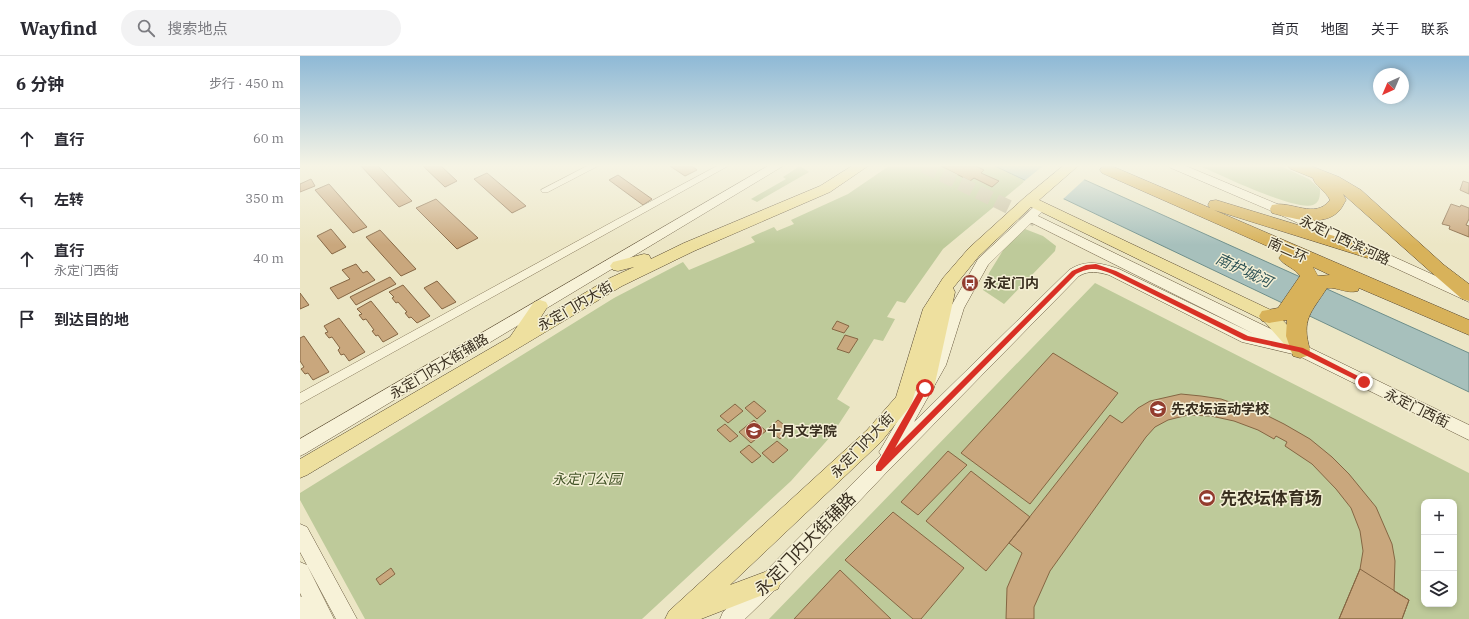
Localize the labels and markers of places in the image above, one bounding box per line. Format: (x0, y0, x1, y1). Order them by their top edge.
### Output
bus stop icon: 永定门内 (960, 273, 980, 293)
place label: 永定门内 (983, 274, 1039, 292)
school or university icon: 先农坛运动学校 (1148, 399, 1168, 419)
place label: 先农坛运动学校 (1171, 400, 1269, 418)
school or university icon: 十月文学院 (744, 421, 764, 441)
place label: 十月文学院 (767, 422, 837, 440)
place label: 先农坛体育场 (1220, 487, 1322, 509)
sports icon: 先农坛体育场 (1197, 488, 1217, 508)

